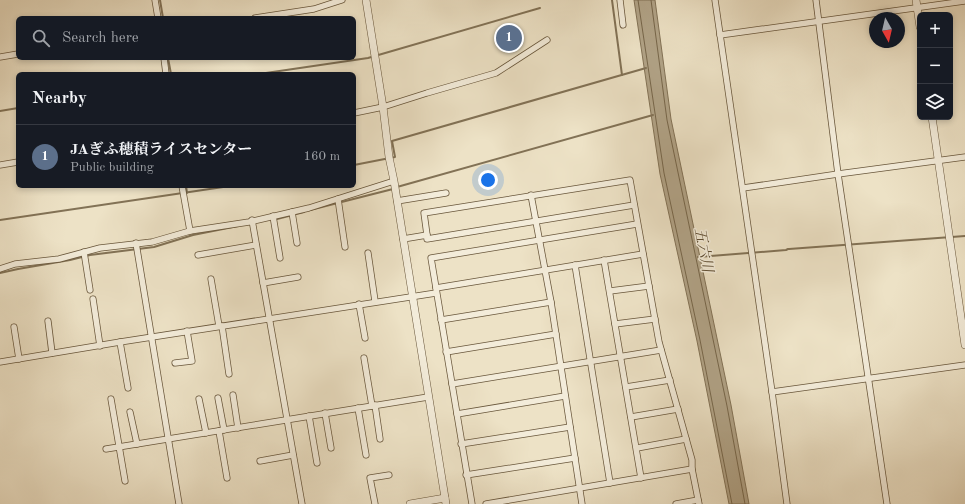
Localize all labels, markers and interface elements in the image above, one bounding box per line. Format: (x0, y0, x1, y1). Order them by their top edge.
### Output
north arrow (869, 12, 905, 48)
map controls (917, 12, 953, 120)
button: + (917, 12, 953, 48)
search box (16, 16, 356, 60)
pin: 1 (496, 23, 522, 53)
icon: search (30, 27, 52, 49)
text: Search here (62, 31, 139, 46)
button: − (917, 48, 953, 84)
button: layers (917, 84, 953, 120)
text: Nearby (32, 90, 87, 107)
text: JAぎふ穂積ライスセンター (70, 143, 252, 158)
text: 1 (41, 150, 49, 163)
text: 160 m (303, 150, 340, 163)
text: Public building (70, 161, 154, 174)
your location (478, 170, 498, 190)
water label: 五六川 (691, 226, 717, 276)

